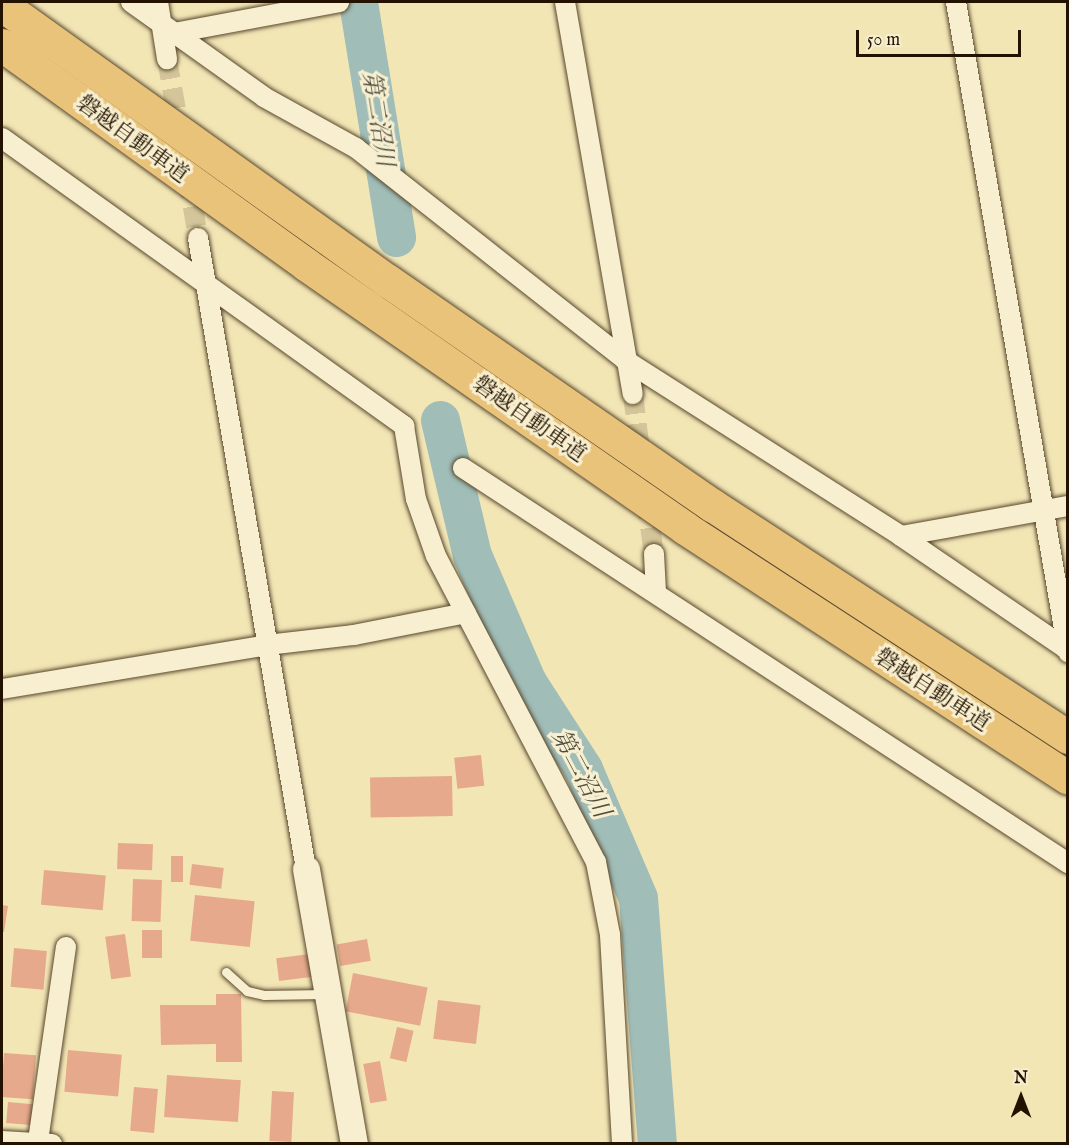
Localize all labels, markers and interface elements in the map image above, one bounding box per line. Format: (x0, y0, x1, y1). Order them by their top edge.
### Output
scale bar (859, 18, 1024, 56)
text: 50 m (867, 29, 900, 52)
water label: 第二沼川 (355, 69, 399, 169)
street label: 磐越自動車道 (71, 91, 193, 189)
street label: 磐越自動車道 (467, 371, 591, 469)
street label: 磐越自動車道 (869, 644, 995, 738)
water label: 第二沼川 (545, 725, 615, 823)
north arrow (991, 1067, 1051, 1127)
text: N (1014, 1069, 1028, 1089)

